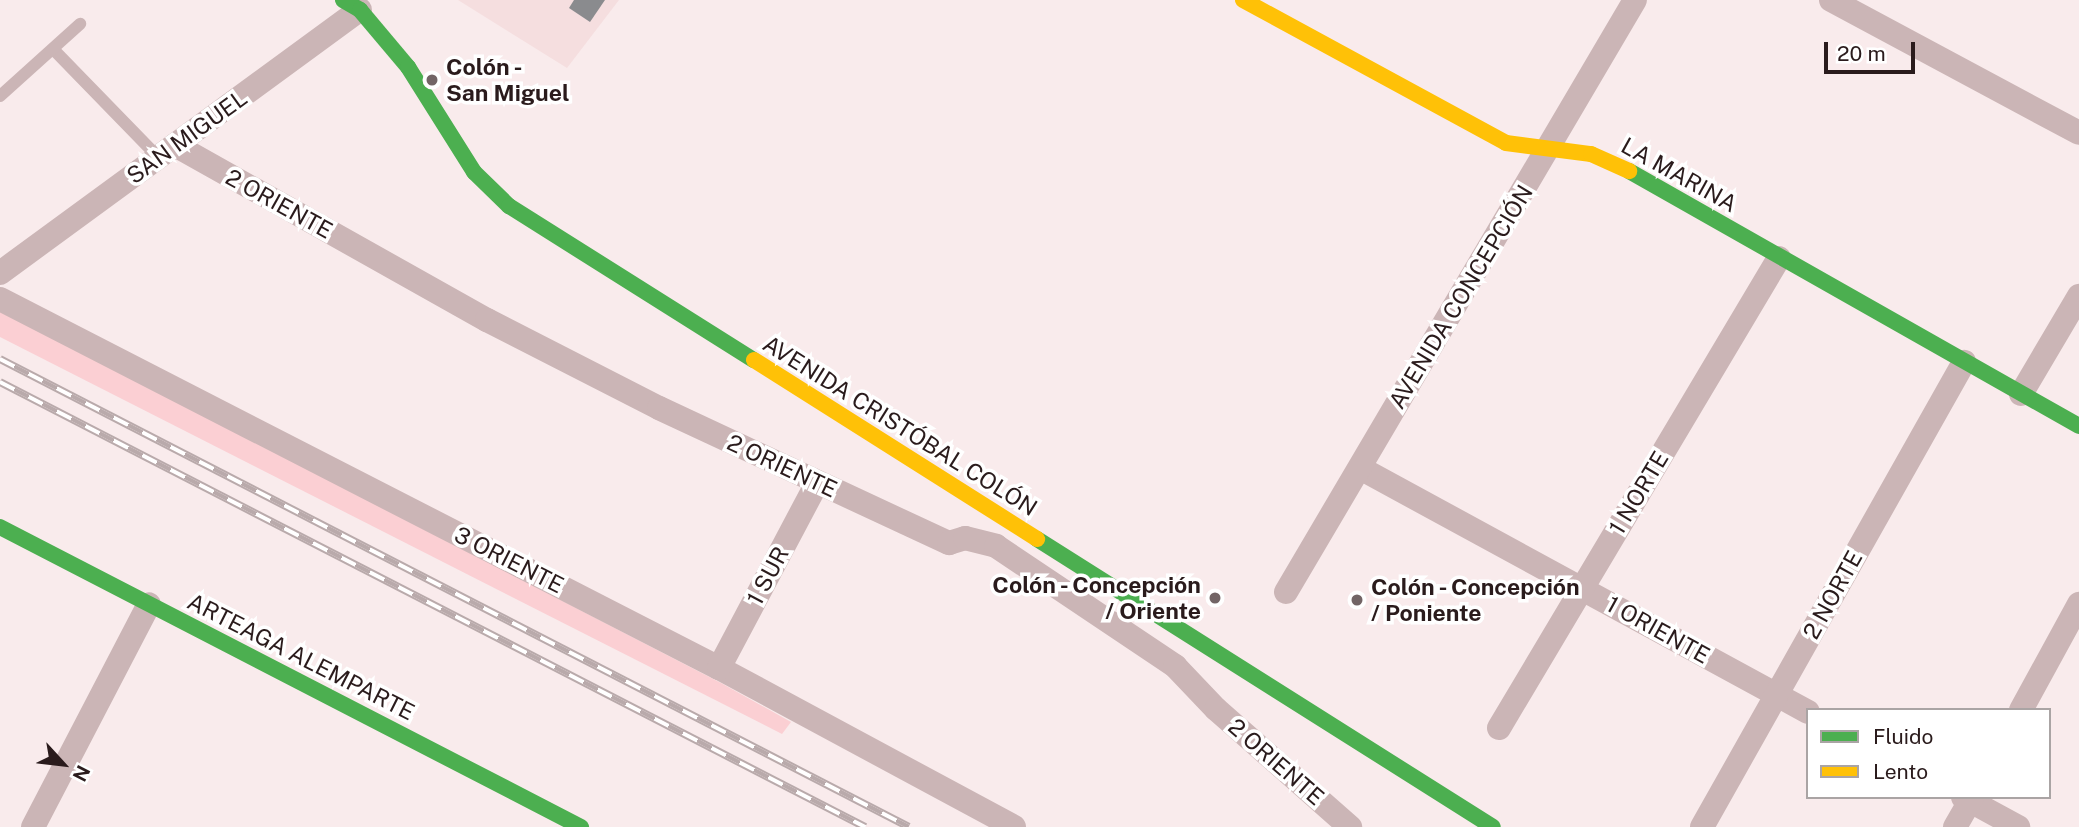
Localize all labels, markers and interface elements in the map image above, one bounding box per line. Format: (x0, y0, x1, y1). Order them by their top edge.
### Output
scale bar (1827, 28, 1918, 72)
text: 20 m (1837, 41, 1886, 66)
place label: Colón - San Miguel (446, 53, 570, 107)
marker: Colón - San Miguel (424, 72, 440, 88)
street label: SAN MIGUEL (122, 84, 252, 190)
street label: LA MARINA (1616, 132, 1742, 218)
street label: 2 ORIENTE (221, 163, 337, 245)
street label: AVENIDA CONCEPCIÓN (1383, 180, 1539, 414)
street label: AVENIDA CRISTÓBAL COLÓN (758, 330, 1042, 522)
street label: 2 ORIENTE (723, 429, 841, 503)
street label: 1 NORTE (1603, 446, 1675, 540)
street label: 3 ORIENTE (450, 521, 568, 599)
street label: 1 SUR (741, 542, 795, 610)
street label: 2 NORTE (1797, 546, 1869, 644)
place label: Colón - Concepción / Oriente (989, 571, 1201, 625)
place label: Colón - Concepción / Poniente (1371, 573, 1583, 627)
street label: ARTEAGA ALEMPARTE (183, 588, 419, 726)
marker: Colón - Concepción / Oriente (1207, 590, 1223, 606)
street label: 1 ORIENTE (1602, 590, 1714, 670)
marker: Colón - Concepción / Poniente (1349, 592, 1365, 608)
legend (1806, 708, 2051, 799)
street label: 2 ORIENTE (1222, 713, 1330, 811)
text: Fluido (1873, 724, 1933, 749)
north arrow (28, 729, 98, 799)
text: Lento (1873, 759, 1928, 784)
text: N (69, 762, 95, 785)

